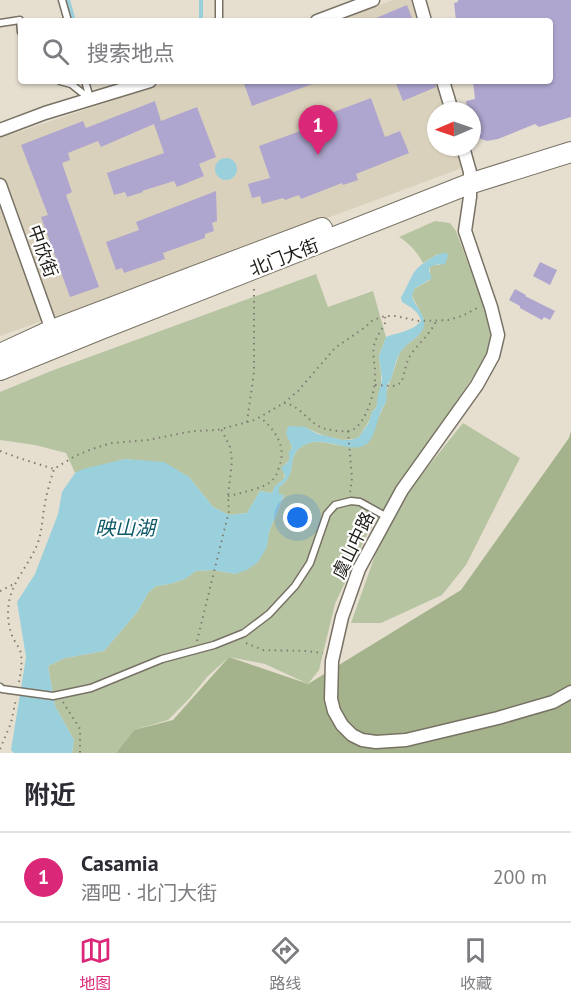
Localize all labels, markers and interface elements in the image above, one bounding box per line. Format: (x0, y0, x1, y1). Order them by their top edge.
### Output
search box (18, 18, 553, 84)
icon: search (39, 35, 72, 68)
text: 搜索地点 (87, 39, 175, 67)
north arrow (427, 102, 481, 156)
pin: 1 (298, 106, 338, 155)
street label: 中欣街 (23, 222, 63, 280)
street label: 北门大街 (246, 233, 322, 281)
your location (283, 503, 312, 532)
street label: 虞山中路 (327, 508, 379, 582)
water label: 映山湖 (95, 515, 158, 541)
text: 附近 (24, 778, 76, 811)
text: Casamia (81, 849, 159, 877)
text: 1 (38, 864, 49, 890)
text: 200 m (493, 864, 547, 890)
text: 酒吧 · 北门大街 (81, 880, 217, 906)
tab: 地图 (79, 934, 112, 994)
tab: 路线 (269, 934, 302, 994)
tab: 收藏 (459, 934, 492, 994)

